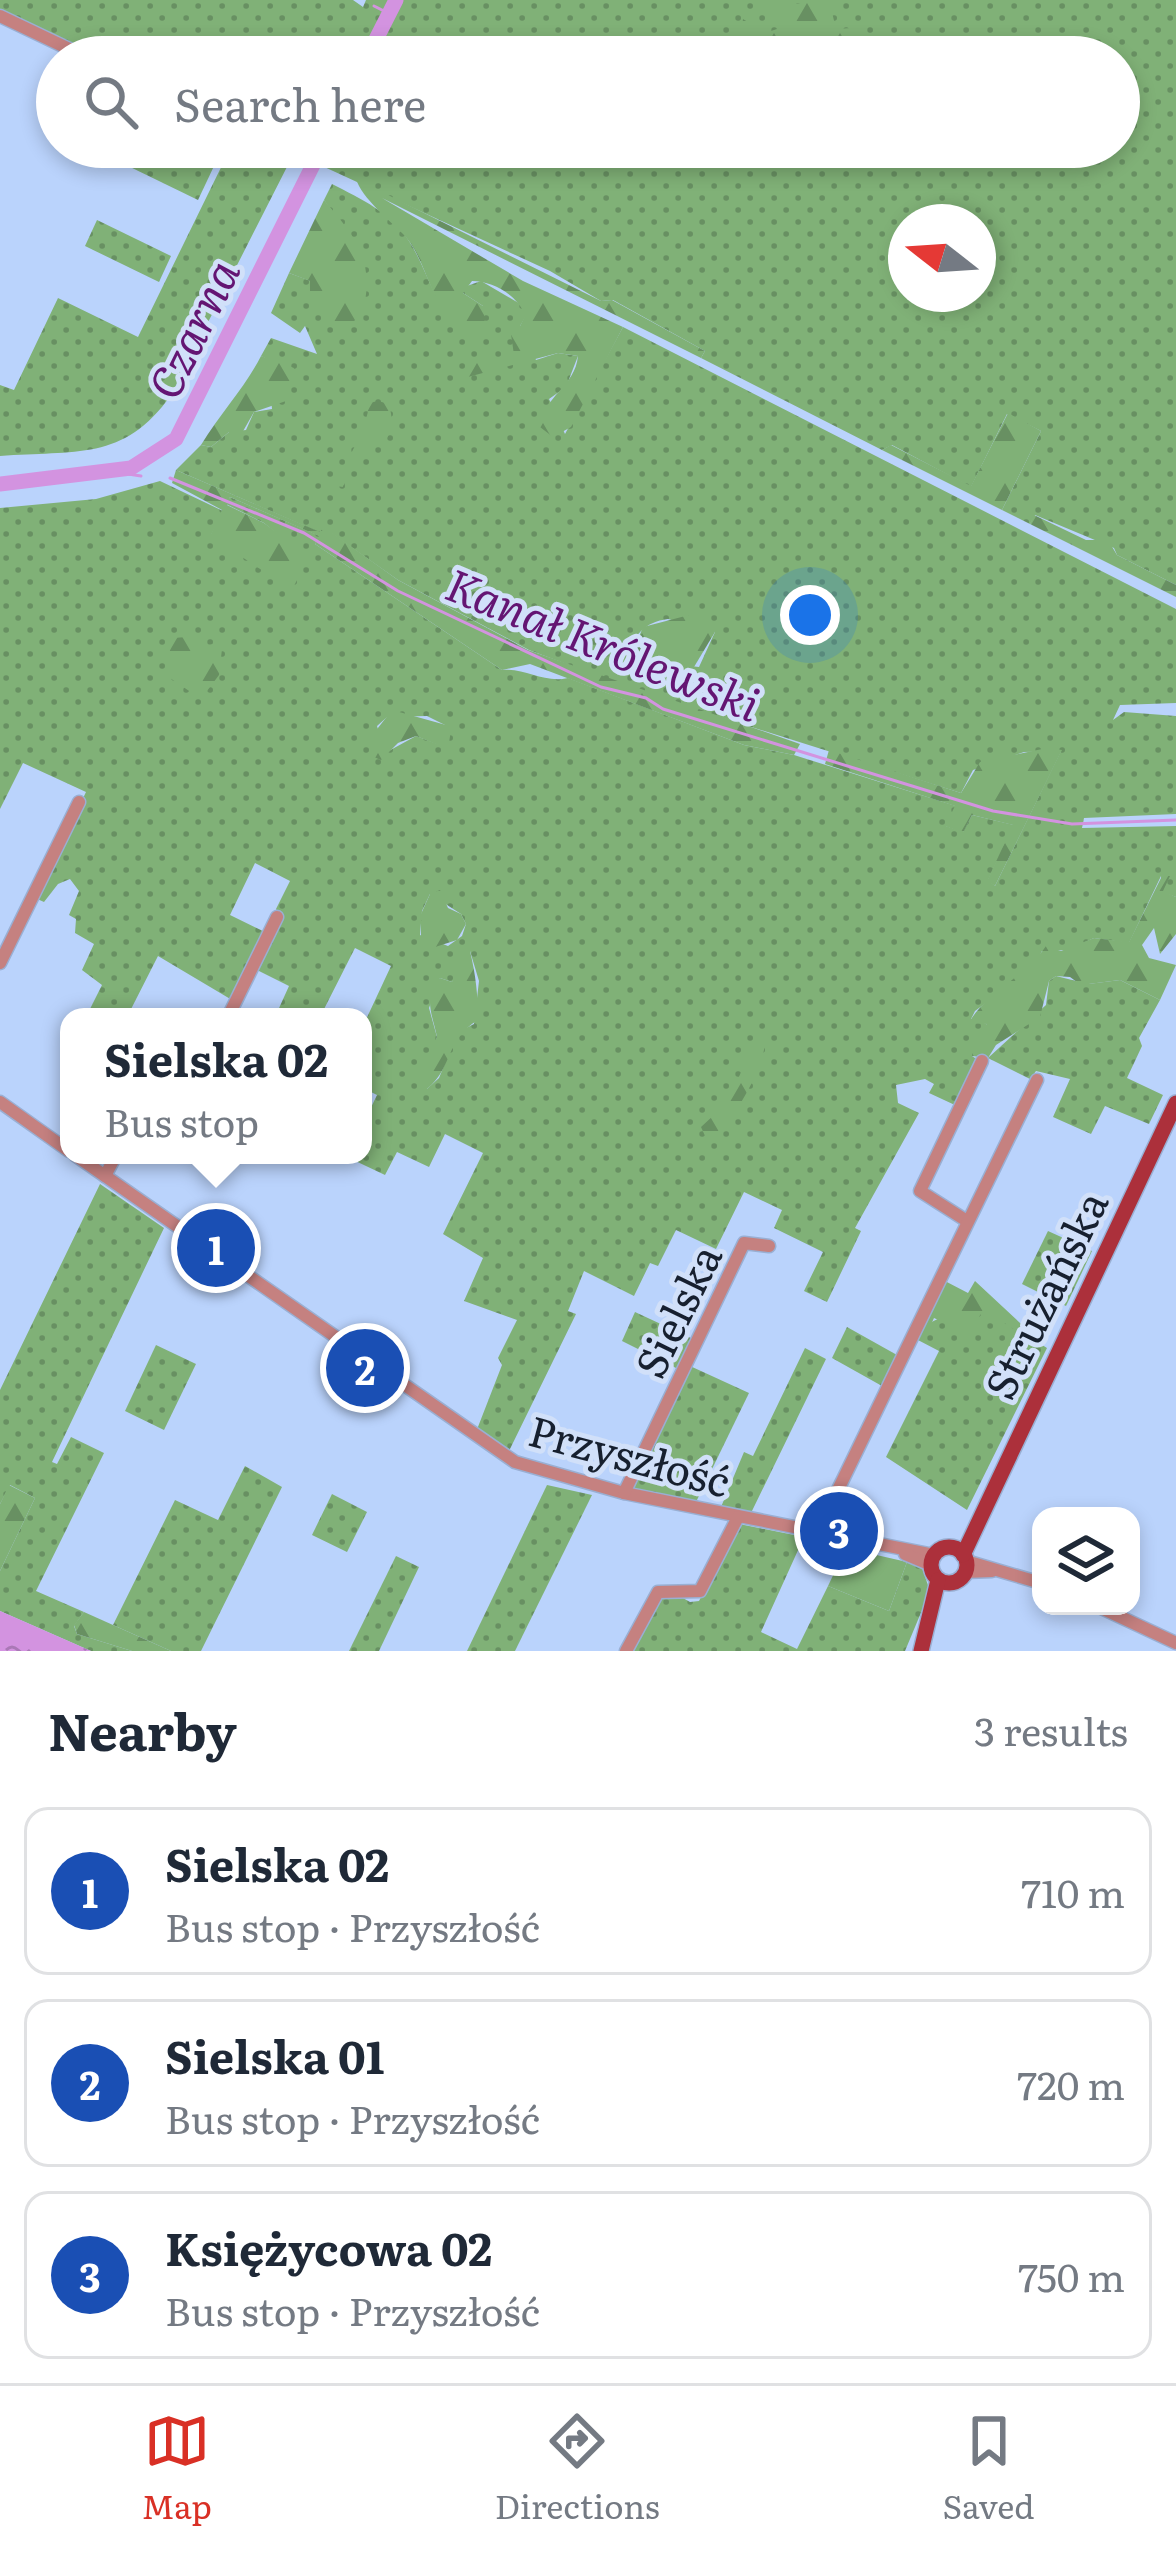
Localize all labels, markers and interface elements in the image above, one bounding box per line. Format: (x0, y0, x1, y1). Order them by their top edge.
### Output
search box (36, 36, 1140, 168)
icon: search (78, 69, 144, 135)
text: Search here (174, 69, 426, 136)
north arrow (888, 204, 996, 312)
water label: Czarna (129, 247, 254, 409)
water label: Kanał Królewski (437, 548, 772, 736)
your location (780, 585, 840, 645)
popup (60, 1008, 372, 1164)
text: Sielska 02 (104, 1024, 328, 1091)
text: Bus stop (104, 1091, 259, 1149)
street label: Strużańska (967, 1179, 1121, 1408)
pin: 1 (177, 1203, 255, 1293)
street label: Sielska (617, 1232, 735, 1387)
pin: 2 (326, 1323, 404, 1413)
street label: Przyszłość (523, 1397, 737, 1511)
pin: 3 (800, 1486, 878, 1576)
map controls (1032, 1507, 1140, 1615)
button: layers (1032, 1507, 1140, 1615)
text: Nearby (48, 1691, 237, 1767)
text: 3 results (974, 1700, 1128, 1758)
text: Sielska 02 (165, 1829, 389, 1896)
text: 1 (82, 1862, 98, 1920)
text: 710 m (1021, 1862, 1125, 1920)
text: Bus stop · Przyszłość (165, 1896, 540, 1954)
text: Sielska 01 (165, 2021, 384, 2088)
text: 2 (80, 2054, 100, 2112)
text: 720 m (1017, 2054, 1125, 2112)
text: Bus stop · Przyszłość (165, 2088, 540, 2146)
text: Księżycowa 02 (165, 2213, 492, 2280)
text: 3 (79, 2246, 101, 2304)
text: 750 m (1018, 2246, 1125, 2304)
text: Bus stop · Przyszłość (165, 2280, 540, 2338)
tab: Map (141, 2408, 212, 2529)
tab: Directions (495, 2408, 660, 2529)
tab: Saved (943, 2408, 1035, 2529)

